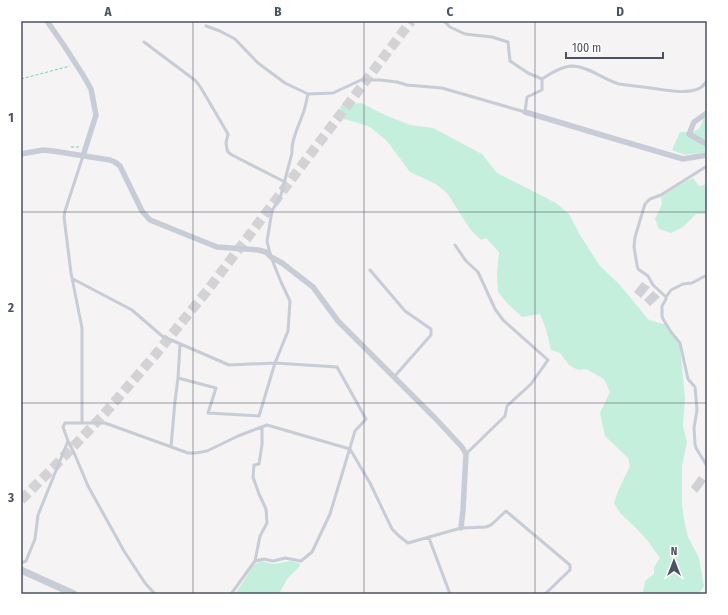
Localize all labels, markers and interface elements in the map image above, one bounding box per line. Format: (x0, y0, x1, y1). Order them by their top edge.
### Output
text: A (103, 4, 112, 19)
text: B (274, 4, 282, 19)
text: C (447, 4, 454, 19)
text: D (616, 4, 624, 19)
scale bar (566, 34, 663, 60)
text: 100 m (572, 41, 601, 55)
text: 1 (8, 110, 14, 125)
text: 2 (7, 300, 14, 315)
text: 3 (7, 490, 14, 505)
north arrow (654, 541, 694, 581)
text: N (671, 545, 677, 558)

